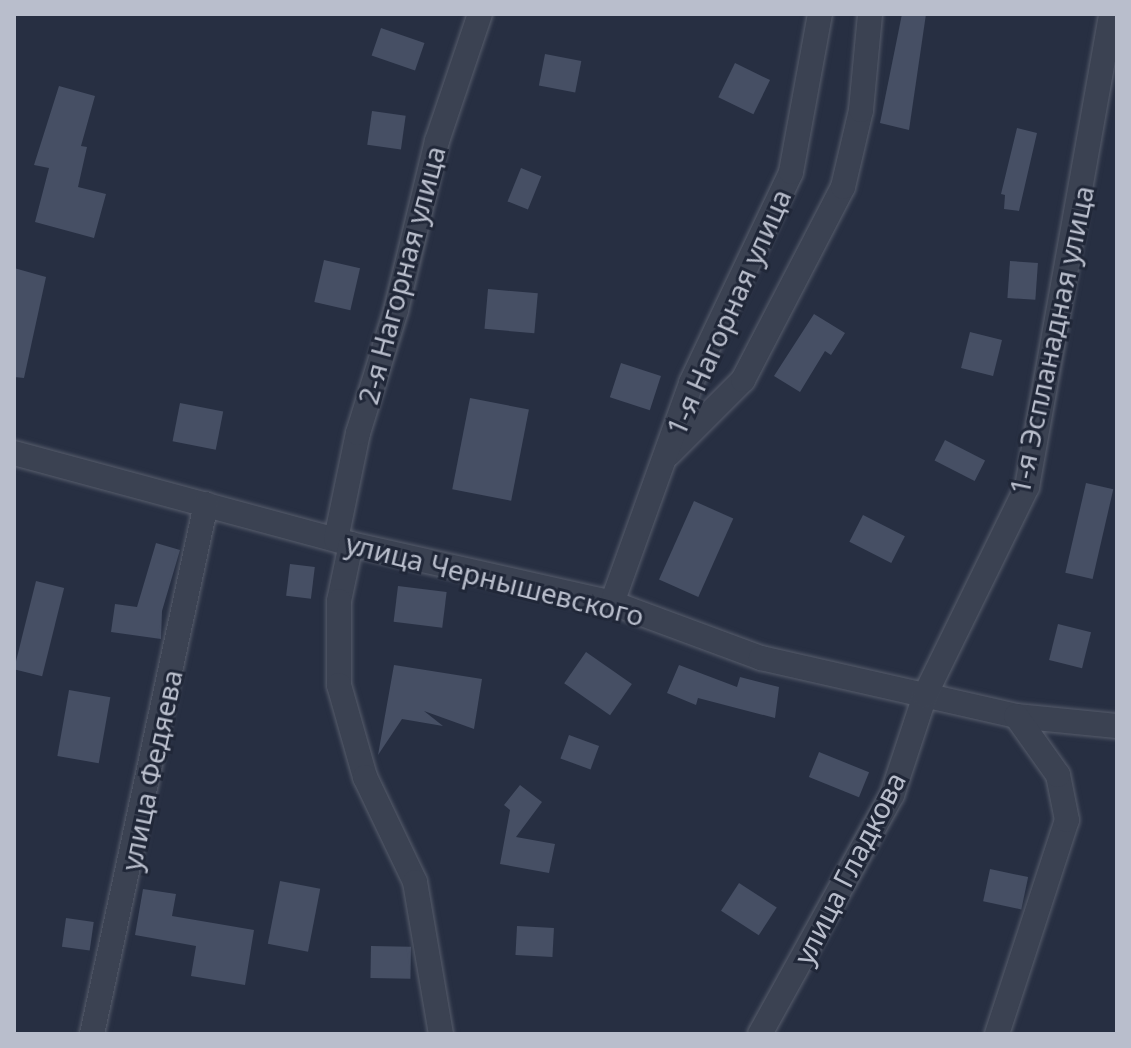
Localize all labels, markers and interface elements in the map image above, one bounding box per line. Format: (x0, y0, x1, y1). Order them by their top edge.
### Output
street label: 2-я Нагорная улица (350, 142, 452, 408)
street label: 1-я Эспланадная улица (1002, 183, 1100, 497)
street label: 1-я Нагорная улица (659, 184, 797, 440)
street label: улица Чернышевского (342, 526, 648, 632)
street label: улица Федяева (113, 666, 189, 874)
street label: улица Гладкова (786, 766, 912, 970)

